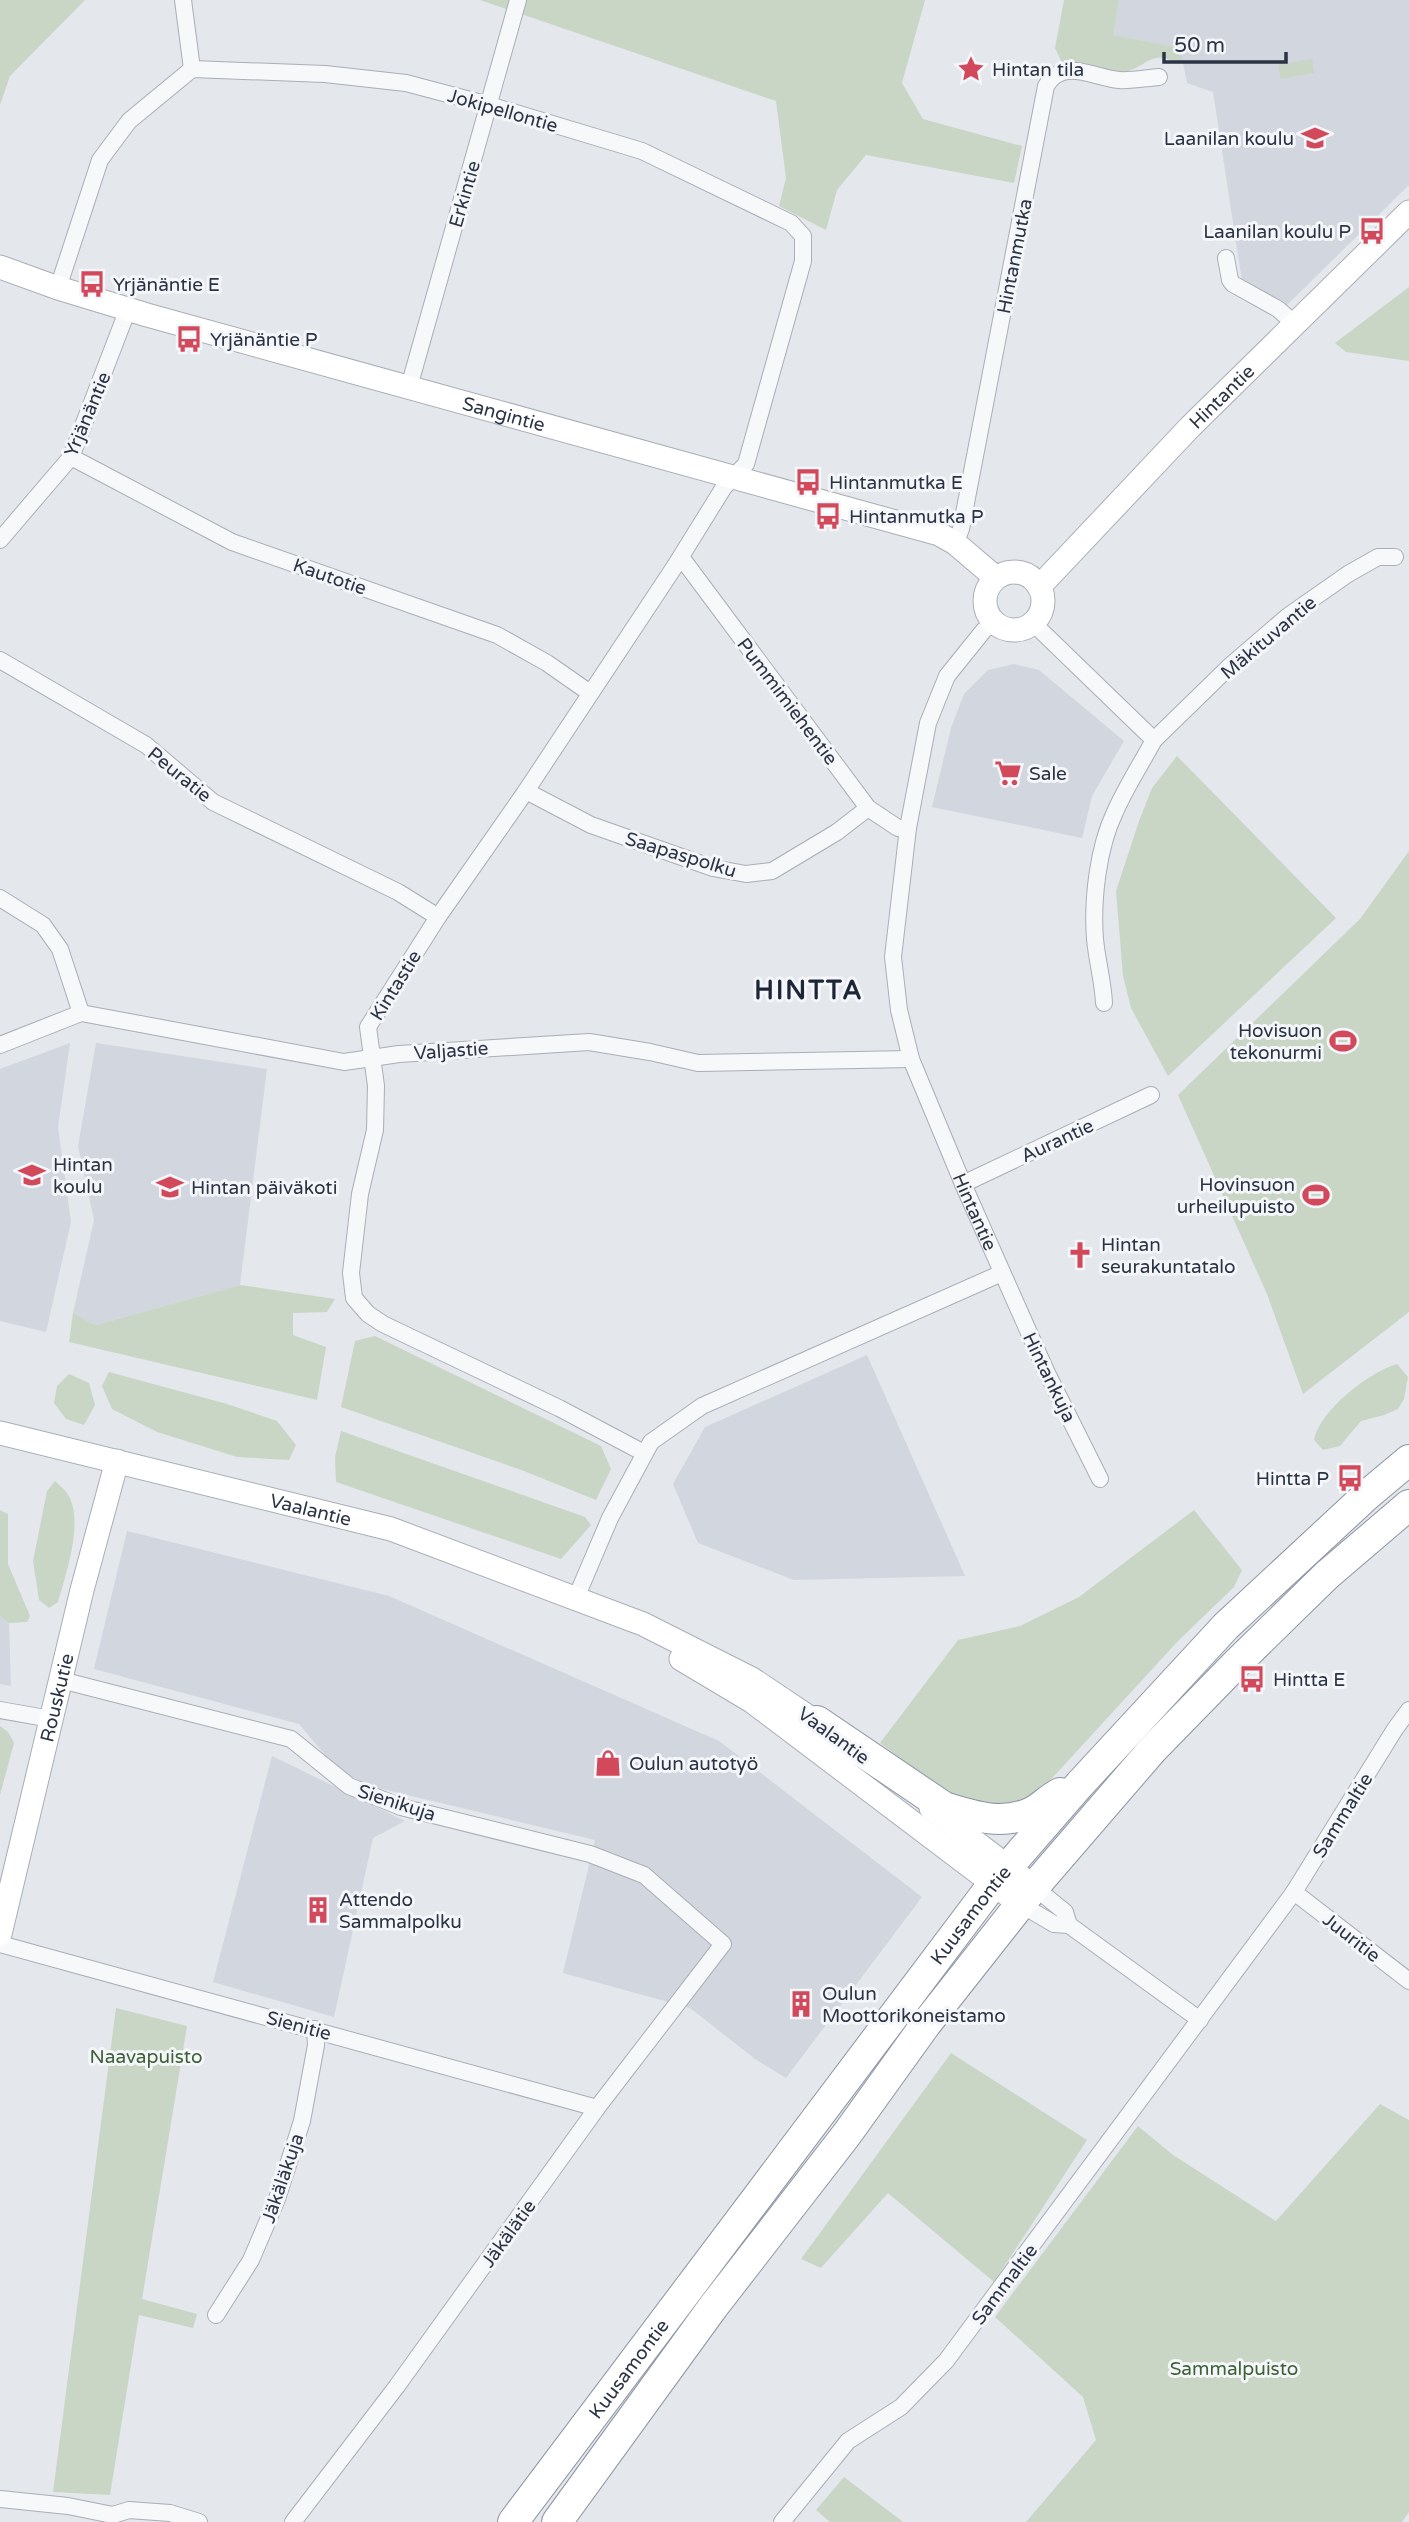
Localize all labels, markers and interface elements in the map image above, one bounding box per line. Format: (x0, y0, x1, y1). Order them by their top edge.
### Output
scale bar (1164, 21, 1286, 65)
text: 50 m (1174, 33, 1225, 58)
place icon: Hintan tila (956, 54, 986, 84)
place label: Hintan tila (992, 59, 1084, 81)
street label: Jokipellontie (445, 85, 560, 137)
school or university icon: Laanilan koulu (1300, 123, 1330, 153)
place label: Laanilan koulu (1164, 128, 1294, 150)
street label: Erkintie (445, 158, 485, 230)
street label: Hintanmutka (993, 197, 1037, 316)
bus stop icon: Laanilan koulu P (1357, 216, 1387, 246)
place label: Laanilan koulu P (1203, 221, 1351, 243)
bus stop icon: Yrjänäntie E (77, 269, 107, 299)
place label: Yrjänäntie E (113, 274, 220, 296)
bus stop icon: Yrjänäntie P (174, 324, 204, 354)
place label: Yrjänäntie P (210, 329, 318, 351)
street label: Hintantie (1185, 360, 1259, 434)
street label: Yrjänäntie (60, 369, 116, 460)
street label: Sangintie (460, 393, 547, 437)
bus stop icon: Hintanmutka E (793, 467, 823, 497)
place label: Hintanmutka E (829, 472, 963, 494)
bus stop icon: Hintanmutka P (813, 501, 843, 531)
place label: Hintanmutka P (849, 506, 984, 528)
street label: Kautotie (290, 554, 369, 600)
street label: Mäkituvantie (1217, 592, 1321, 684)
street label: Pummimiehentie (732, 634, 842, 769)
street label: Peuratie (143, 743, 216, 807)
supermarket icon: Sale (993, 758, 1023, 788)
place label: Sale (1029, 763, 1067, 785)
street label: Saapaspolku (622, 828, 739, 882)
street label: Kintastie (366, 946, 426, 1025)
district label: HINTTA (754, 975, 864, 1006)
place label: Hovisuon tekonurmi (1230, 1020, 1322, 1064)
sports icon: Hovisuon tekonurmi (1328, 1026, 1358, 1056)
street label: Valjastie (413, 1037, 489, 1065)
street label: Aurantie (1018, 1115, 1097, 1167)
place label: Hintan koulu (53, 1154, 113, 1198)
school or university icon: Hintan koulu (17, 1160, 47, 1190)
street label: Hintantie (948, 1170, 1001, 1254)
school or university icon: Hintan päiväkoti (155, 1172, 185, 1202)
place label: Hovinsuon urheilupuisto (1177, 1174, 1295, 1218)
place label: Hintan päiväkoti (191, 1177, 337, 1199)
sports icon: Hovinsuon urheilupuisto (1301, 1180, 1331, 1210)
place label: Hintan seurakuntatalo (1101, 1234, 1236, 1278)
church icon: Hintan seurakuntatalo (1065, 1240, 1095, 1270)
street label: Hintankuja (1018, 1329, 1080, 1426)
bus stop icon: Hintta P (1335, 1463, 1365, 1493)
place label: Hintta P (1256, 1468, 1329, 1490)
street label: Vaalantie (268, 1490, 353, 1531)
street label: Rouskutie (36, 1651, 79, 1744)
bus stop icon: Hintta E (1237, 1664, 1267, 1694)
place label: Hintta E (1273, 1669, 1346, 1691)
street label: Vaalantie (793, 1703, 873, 1769)
shop icon: Oulun autotyö (593, 1748, 623, 1778)
place label: Oulun autotyö (629, 1753, 758, 1775)
street label: Sammaltie (1308, 1769, 1377, 1862)
street label: Sienikuja (355, 1780, 438, 1826)
street label: Kuusamontie (926, 1862, 1016, 1969)
place label: Attendo Sammalpolku (339, 1889, 462, 1933)
building icon: Attendo Sammalpolku (303, 1895, 333, 1925)
street label: Juuritie (1318, 1909, 1384, 1967)
place label: Oulun Moottorikoneistamo (822, 1983, 1006, 2027)
building icon: Oulun Moottorikoneistamo (786, 1989, 816, 2019)
street label: Sienitie (264, 2007, 334, 2045)
park label: Naavapuisto (89, 2046, 203, 2068)
street label: Jäkäläkuja (257, 2131, 309, 2226)
street label: Jäkälätie (477, 2195, 541, 2272)
street label: Sammaltie (967, 2240, 1042, 2329)
street label: Kuusamontie (585, 2315, 674, 2423)
park label: Sammalpuisto (1170, 2358, 1298, 2380)

